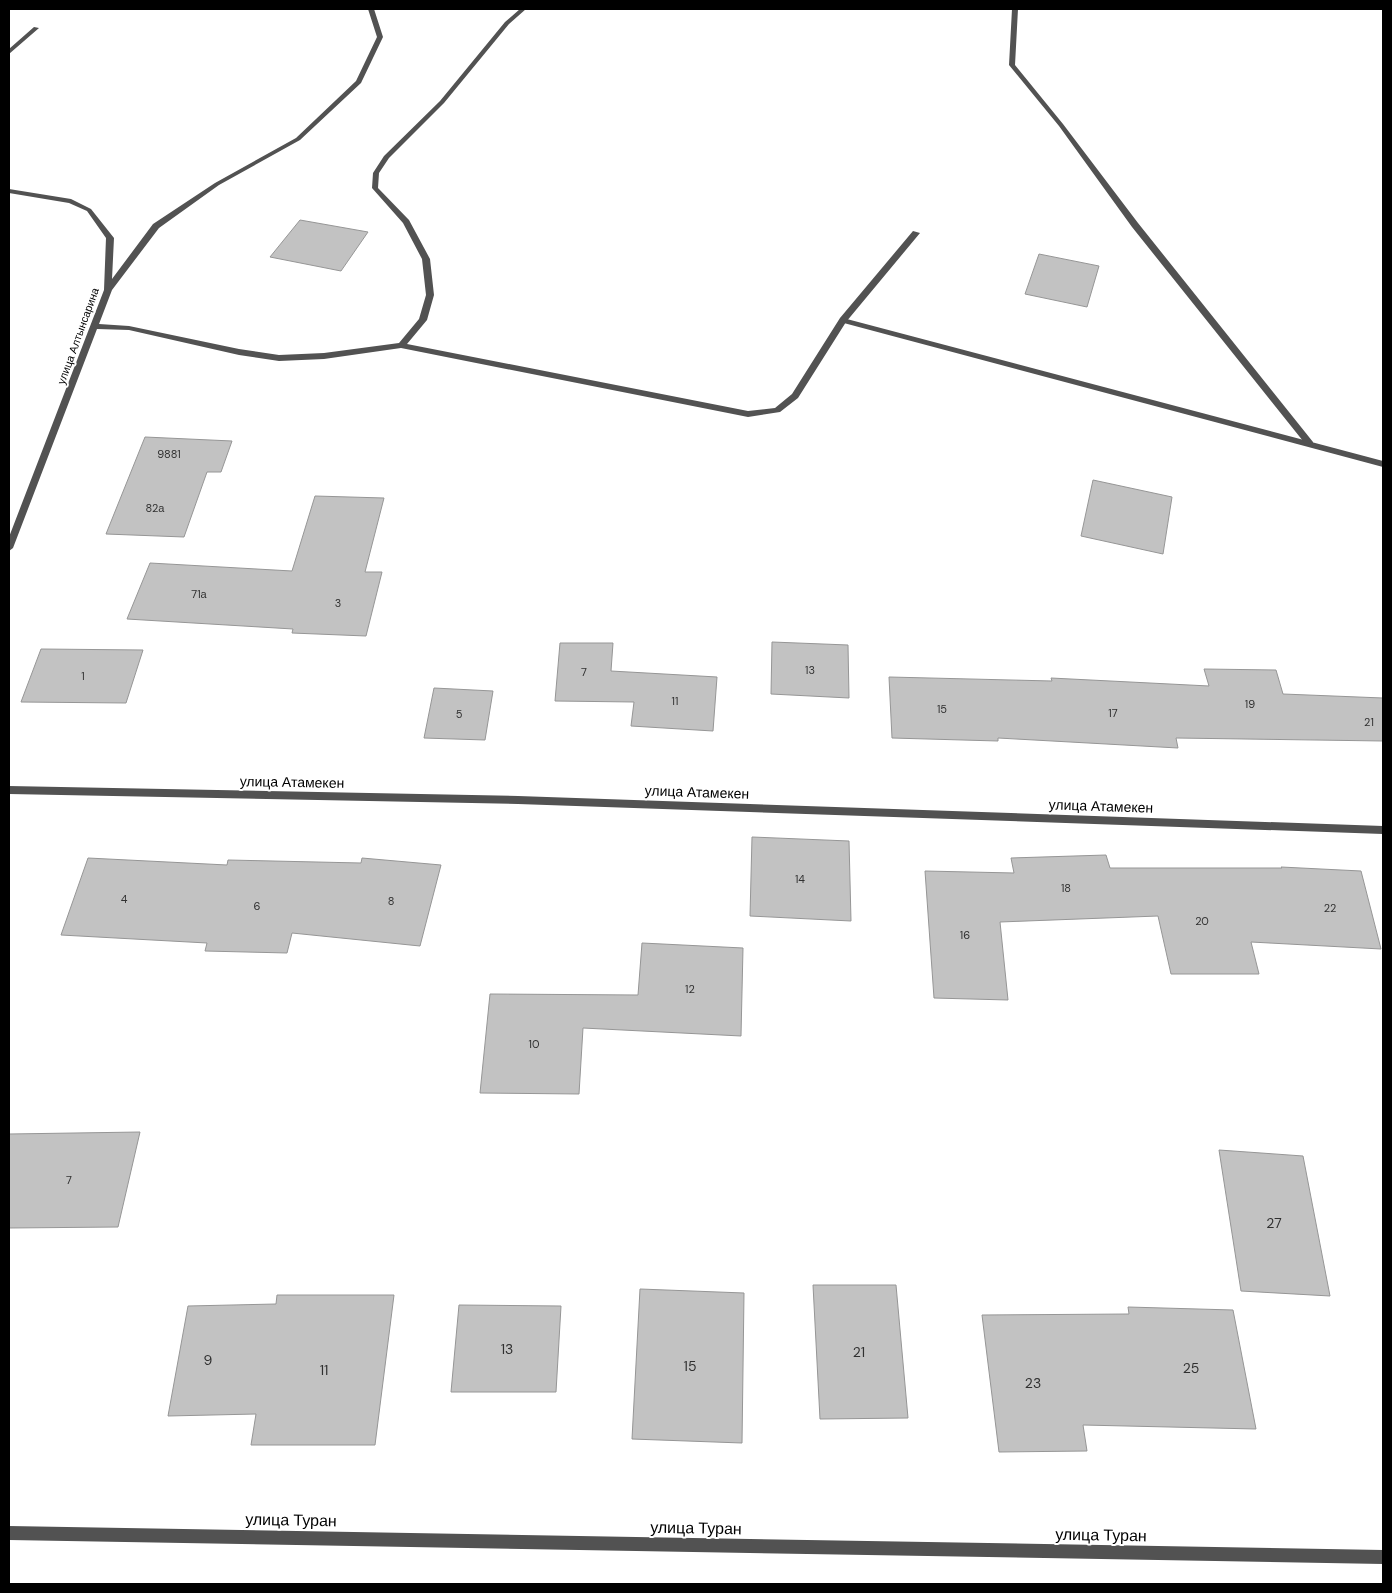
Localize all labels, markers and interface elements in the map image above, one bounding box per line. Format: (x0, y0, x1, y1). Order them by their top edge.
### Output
street label: улица Алтынсарина (54, 285, 102, 386)
house number: 9881 (157, 447, 181, 461)
house number: 82а (146, 501, 165, 515)
house number: 71а (191, 587, 208, 601)
house number: 3 (335, 596, 341, 610)
house number: 13 (805, 663, 815, 677)
house number: 7 (581, 665, 587, 679)
house number: 1 (81, 669, 85, 683)
house number: 11 (672, 694, 678, 708)
house number: 19 (1245, 697, 1255, 711)
house number: 15 (937, 702, 947, 716)
house number: 17 (1108, 706, 1118, 720)
house number: 5 (456, 707, 463, 721)
house number: 21 (1364, 715, 1374, 729)
street label: улица Атамекен (240, 772, 344, 792)
street label: улица Атамекен (644, 781, 750, 803)
street label: улица Атамекен (1048, 795, 1154, 817)
house number: 14 (795, 872, 805, 886)
house number: 18 (1061, 881, 1071, 895)
house number: 4 (121, 892, 128, 906)
house number: 8 (388, 894, 394, 908)
house number: 6 (254, 899, 261, 913)
house number: 22 (1324, 901, 1336, 915)
house number: 20 (1195, 914, 1209, 928)
house number: 16 (960, 928, 970, 942)
house number: 12 (685, 982, 695, 996)
house number: 10 (529, 1037, 539, 1051)
house number: 7 (66, 1173, 72, 1187)
house number: 27 (1266, 1214, 1282, 1232)
house number: 13 (501, 1340, 513, 1358)
house number: 21 (853, 1343, 865, 1361)
house number: 9 (204, 1351, 213, 1369)
house number: 15 (684, 1357, 696, 1375)
house number: 25 (1183, 1359, 1199, 1377)
house number: 11 (320, 1361, 328, 1379)
house number: 23 (1025, 1374, 1041, 1392)
street label: улица Туран (245, 1509, 337, 1531)
street label: улица Туран (650, 1517, 742, 1539)
street label: улица Туран (1055, 1524, 1147, 1546)

